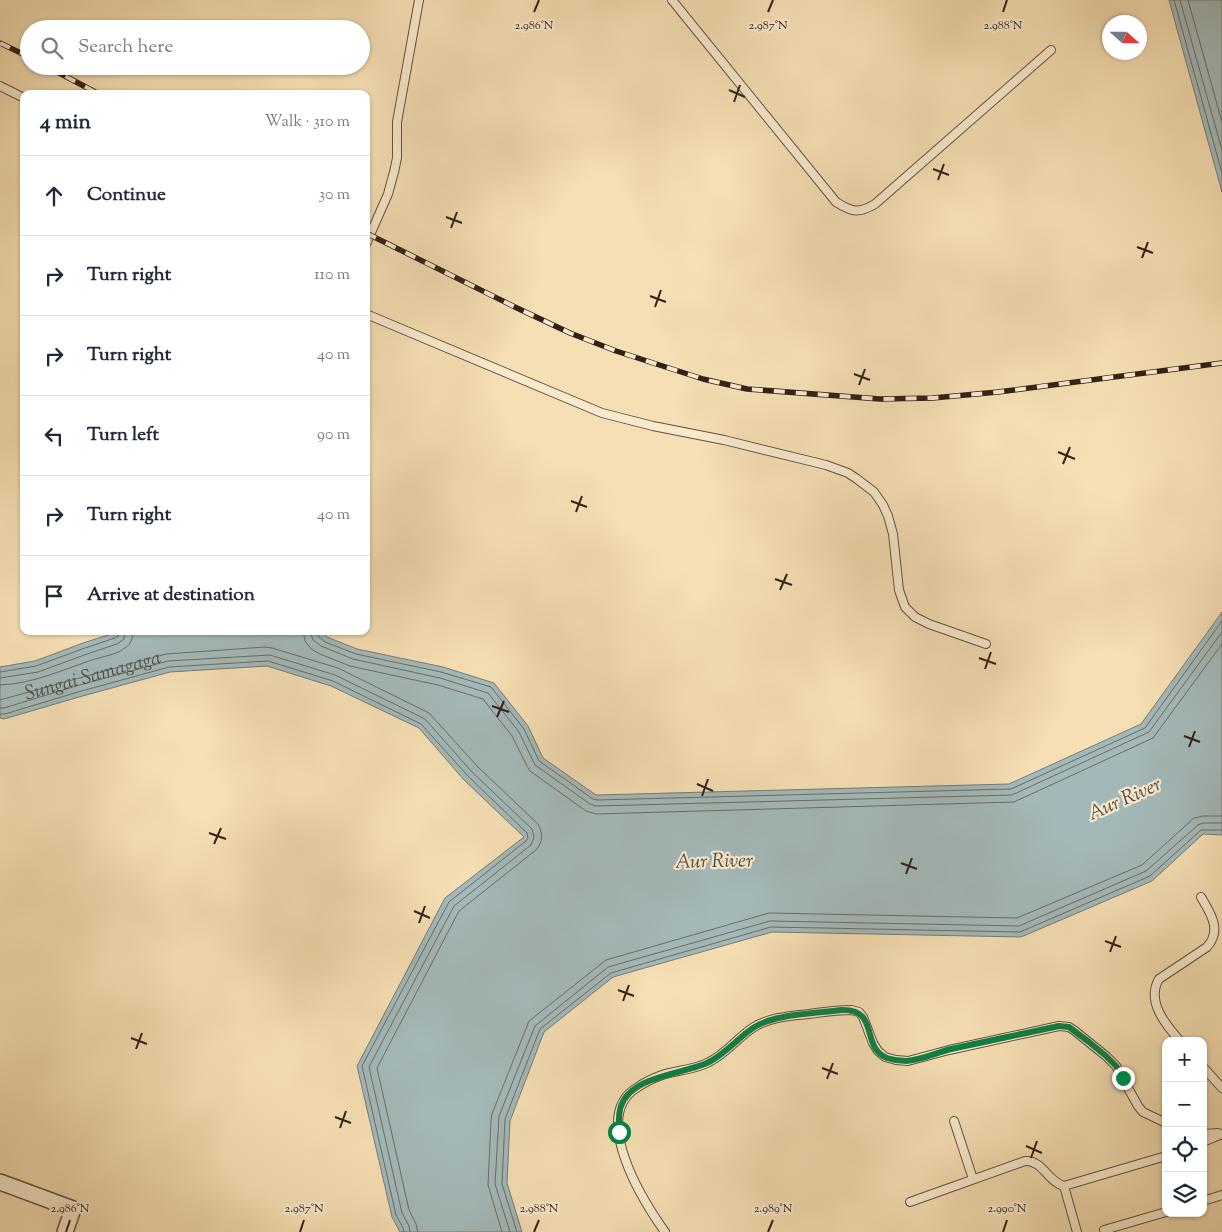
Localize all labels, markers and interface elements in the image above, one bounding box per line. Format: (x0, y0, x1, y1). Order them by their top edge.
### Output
north arrow (1102, 15, 1147, 60)
text: 2.986°N (515, 17, 554, 35)
text: 2.987°N (749, 17, 788, 35)
text: 2.988°N (984, 17, 1023, 35)
search box (20, 20, 370, 75)
icon: search (38, 34, 66, 62)
text: Search here (78, 34, 173, 61)
text: 4 min (40, 108, 91, 138)
text: Walk · 310 m (265, 111, 350, 134)
icon: ahead (40, 182, 68, 210)
text: Continue (87, 182, 166, 209)
text: 30 m (319, 184, 350, 207)
icon: right (40, 262, 68, 290)
text: Turn right (87, 262, 171, 289)
text: 110 m (314, 264, 350, 287)
icon: right (40, 342, 68, 370)
text: Turn right (87, 342, 171, 369)
text: 40 m (317, 344, 350, 367)
icon: left (40, 422, 68, 450)
text: Turn left (87, 422, 159, 449)
text: 90 m (317, 424, 350, 447)
icon: right (40, 502, 68, 530)
text: Turn right (87, 502, 171, 529)
text: 40 m (317, 504, 350, 527)
icon: arrive (40, 582, 68, 610)
text: Arrive at destination (87, 582, 255, 609)
water label: Sungai Samagaga (22, 644, 165, 709)
water label: Aur River (1083, 771, 1167, 829)
water label: Aur River (675, 847, 753, 878)
map controls (1162, 1037, 1207, 1217)
button: + (1162, 1037, 1207, 1082)
route end (1112, 1067, 1135, 1090)
button: − (1162, 1082, 1207, 1127)
route start (608, 1121, 631, 1144)
button: locate (1162, 1127, 1207, 1172)
button: layers (1162, 1172, 1207, 1217)
text: 2.986°N (51, 1200, 90, 1218)
text: 2.987°N (285, 1200, 324, 1218)
text: 2.988°N (520, 1200, 559, 1218)
text: 2.989°N (754, 1200, 793, 1218)
text: 2.990°N (988, 1200, 1027, 1218)

